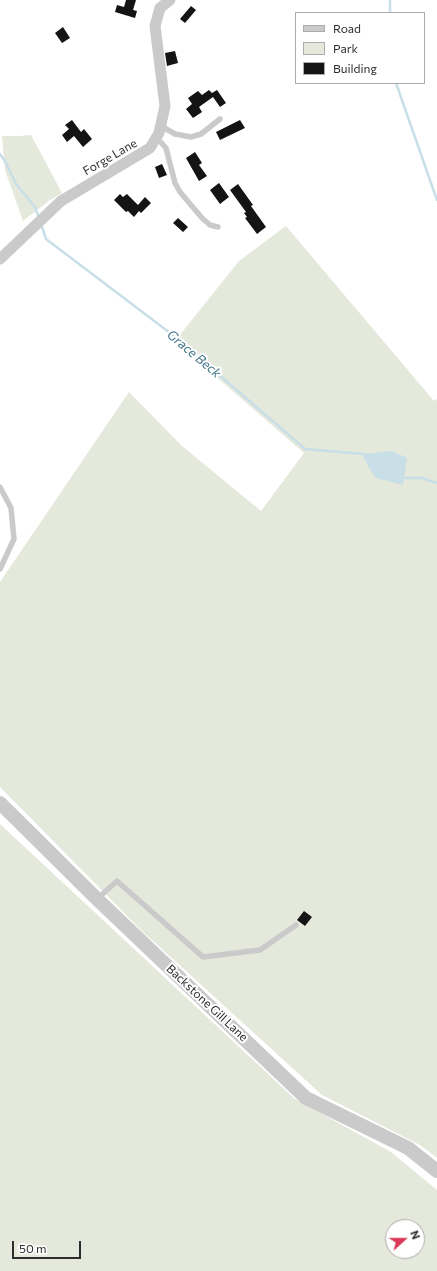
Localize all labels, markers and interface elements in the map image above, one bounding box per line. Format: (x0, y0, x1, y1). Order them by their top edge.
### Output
legend (295, 12, 425, 84)
text: Road (333, 21, 361, 35)
text: Park (333, 41, 358, 55)
text: Building (333, 61, 377, 75)
street label: Forge Lane (80, 136, 140, 178)
water label: Grace Beck (164, 327, 224, 381)
street label: Backstone Gill Lane (163, 962, 251, 1044)
north arrow (385, 1219, 425, 1259)
text: N (408, 1229, 423, 1241)
scale bar (14, 1233, 83, 1259)
text: 50 m (19, 1241, 47, 1255)

